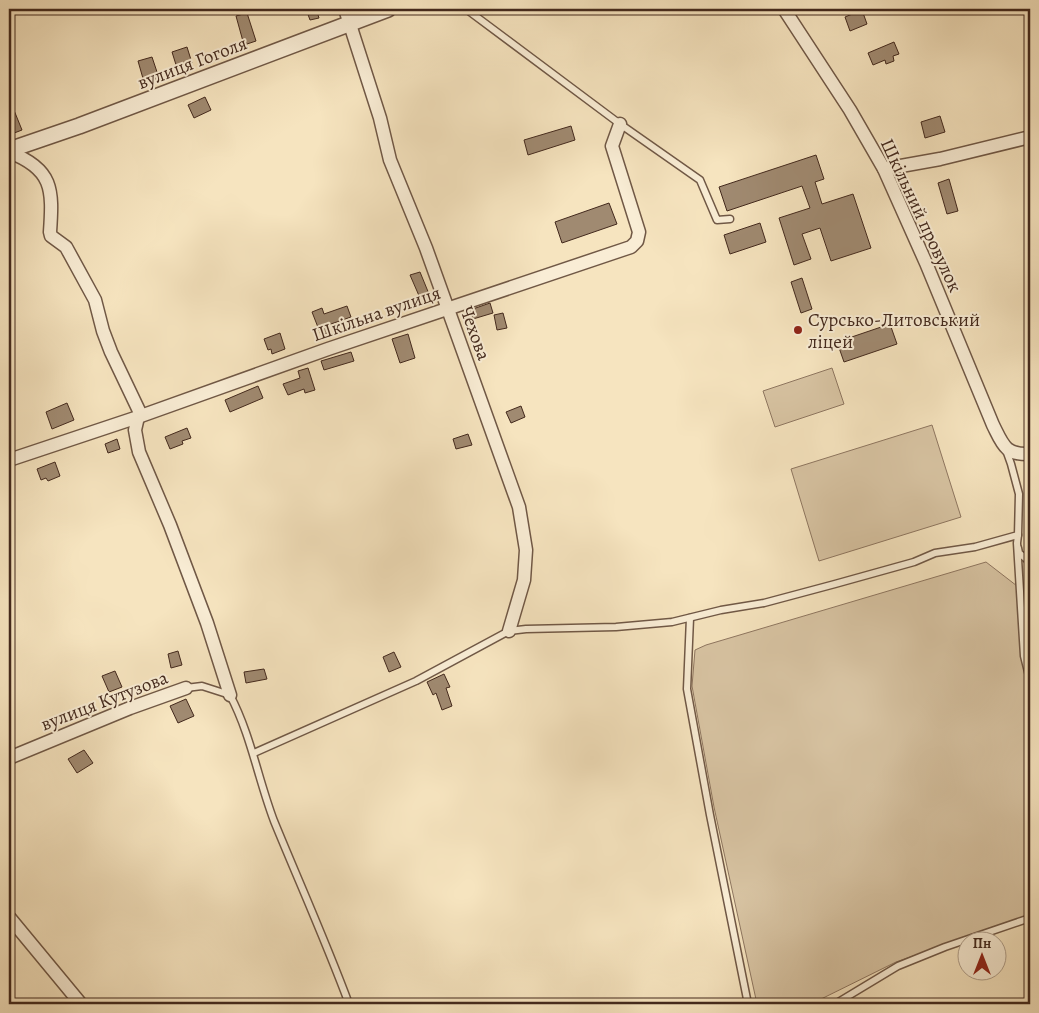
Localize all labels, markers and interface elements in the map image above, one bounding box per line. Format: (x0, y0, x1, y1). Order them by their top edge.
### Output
street label: вулиця Гоголя (134, 30, 251, 96)
street label: Шкільний провулок (874, 134, 968, 297)
street label: Шкільна вулиця (308, 280, 444, 348)
street label: Чехова (453, 303, 497, 364)
place label: Сурсько-Литовський ліцей (808, 307, 980, 355)
marker: Сурсько-Литовський ліцей (792, 324, 804, 336)
street label: вулиця Кутузова (37, 665, 172, 737)
north arrow (956, 930, 1006, 980)
text: Пн (973, 934, 991, 953)

